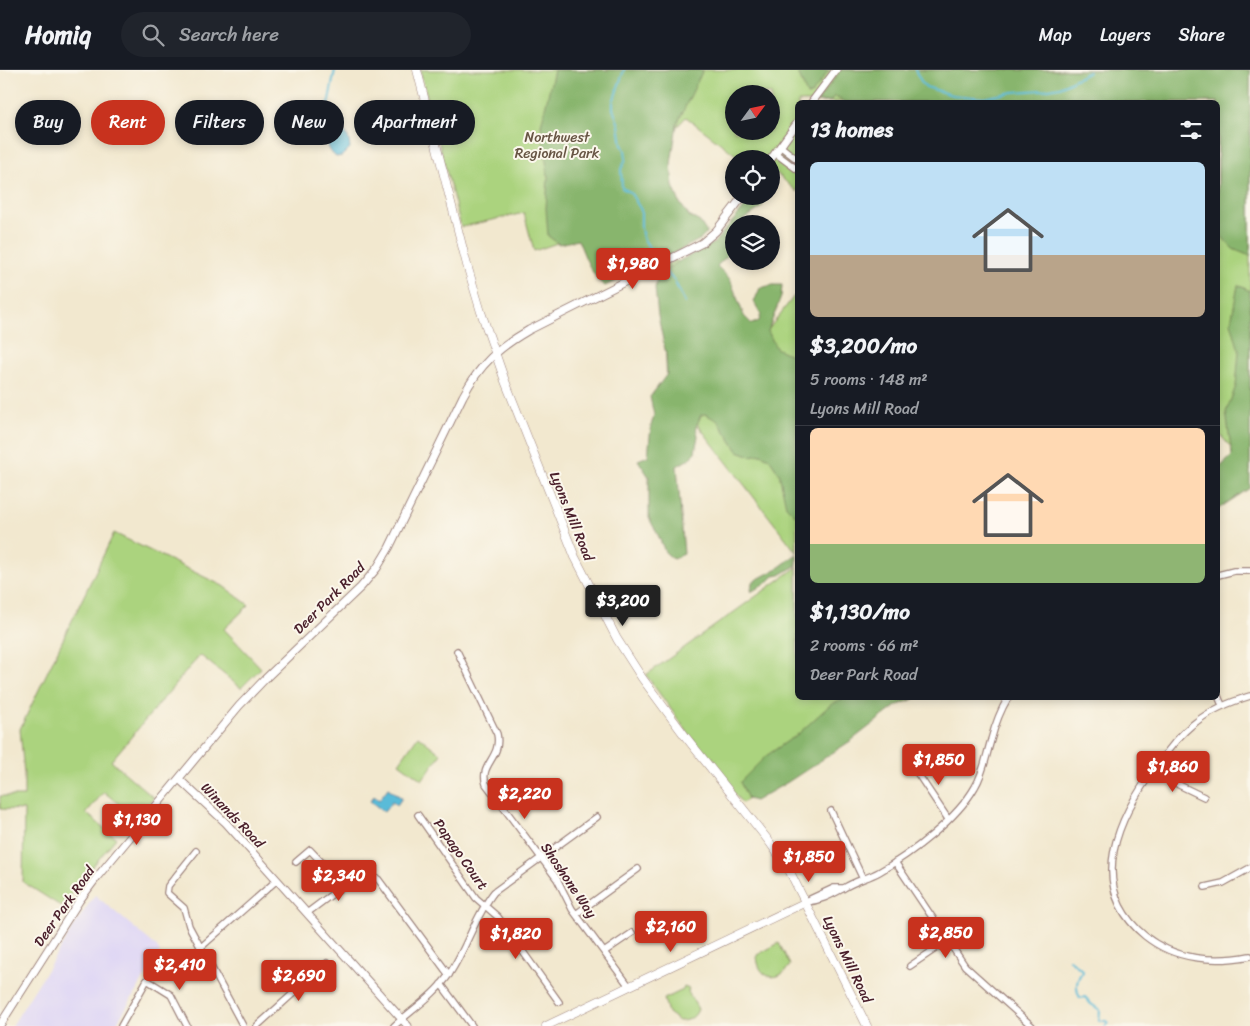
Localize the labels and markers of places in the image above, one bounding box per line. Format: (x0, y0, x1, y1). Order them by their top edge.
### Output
pin: $1,980 (592, 248, 674, 290)
pin: $3,200 (582, 584, 664, 627)
pin: $1,850 (898, 744, 980, 786)
pin: $1,860 (1132, 750, 1214, 793)
pin: $2,220 (484, 778, 566, 820)
pin: $1,130 (96, 804, 178, 846)
pin: $1,850 (768, 840, 850, 883)
pin: $2,340 (298, 860, 380, 902)
pin: $2,160 (630, 910, 712, 953)
pin: $2,850 (905, 916, 987, 959)
pin: $1,820 (475, 918, 557, 960)
pin: $2,410 (139, 948, 221, 991)
pin: $2,690 (258, 960, 340, 1002)

